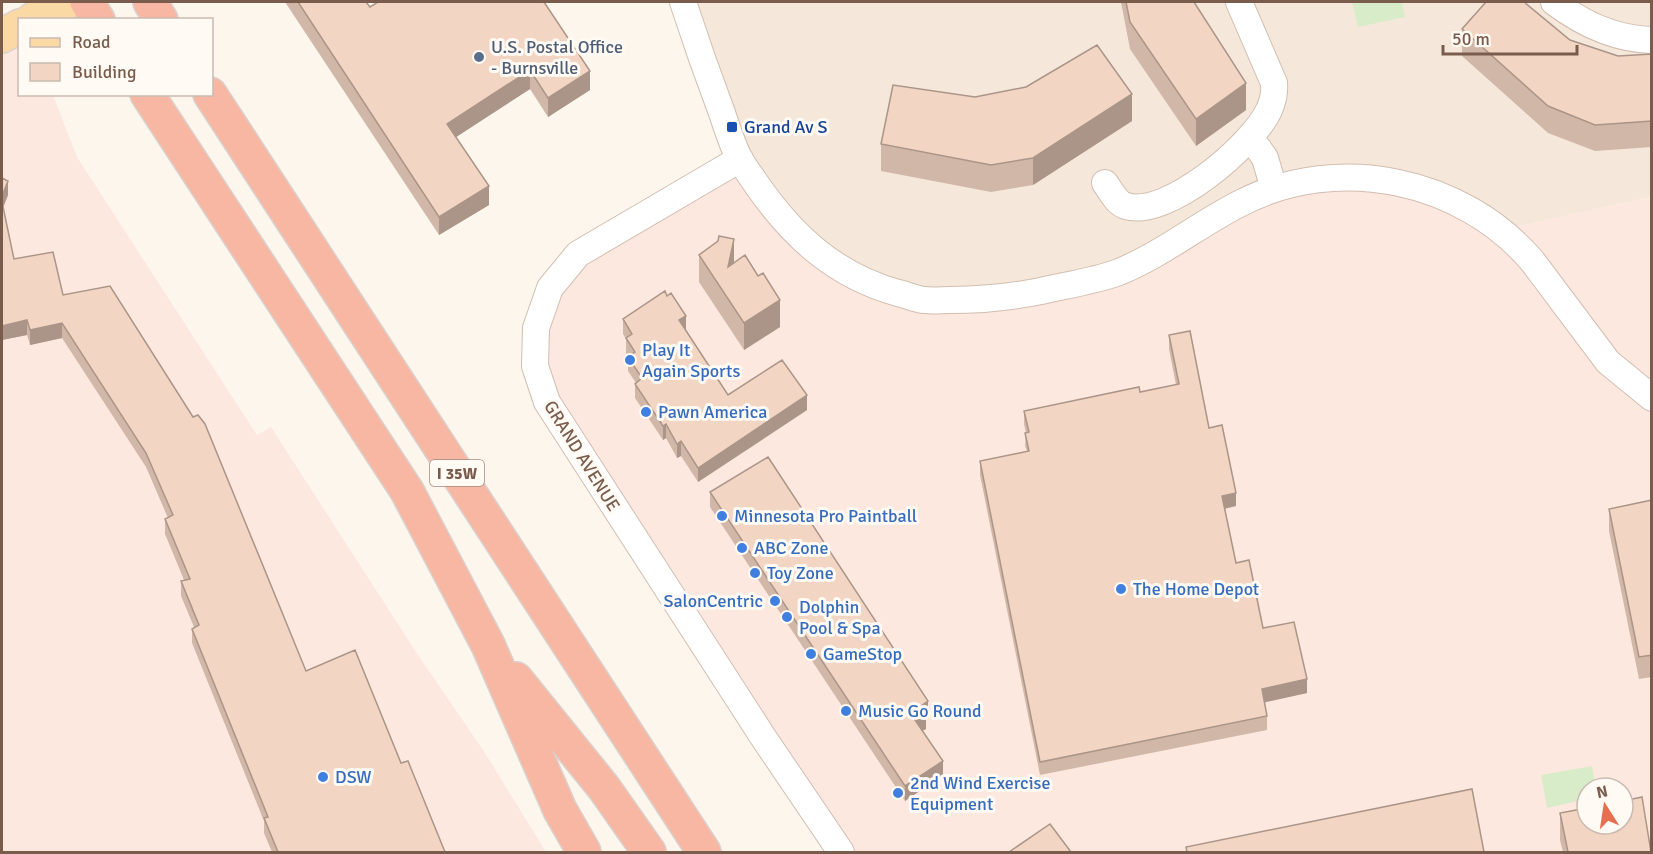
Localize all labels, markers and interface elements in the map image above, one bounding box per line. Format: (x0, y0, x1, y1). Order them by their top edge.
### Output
legend (18, 18, 213, 96)
scale bar (1443, 18, 1576, 56)
text: 50 m (1452, 28, 1490, 50)
text: Road (72, 31, 111, 53)
place label: U.S. Postal Office - Burnsville (491, 36, 623, 79)
marker: U.S. Postal Office - Burnsville (472, 50, 486, 64)
text: Building (72, 61, 136, 83)
place label: Grand Av S (744, 116, 827, 138)
marker: Grand Av S (725, 120, 739, 134)
place label: Play It Again Sports (642, 339, 740, 382)
marker: Play It Again Sports (623, 353, 637, 367)
street label: GRAND AVENUE (539, 397, 625, 515)
place label: Pawn America (658, 401, 767, 423)
marker: Pawn America (639, 405, 653, 419)
road number: I 35W (430, 460, 484, 486)
place label: Minnesota Pro Paintball (734, 505, 917, 527)
marker: Minnesota Pro Paintball (715, 509, 729, 523)
place label: ABC Zone (754, 537, 828, 559)
marker: ABC Zone (735, 541, 749, 555)
place label: Toy Zone (767, 562, 834, 584)
marker: Toy Zone (748, 566, 762, 580)
place label: The Home Depot (1133, 578, 1259, 600)
marker: The Home Depot (1114, 582, 1128, 596)
place label: SalonCentric (663, 590, 763, 612)
marker: SalonCentric (768, 594, 782, 608)
place label: Dolphin Pool & Spa (799, 596, 881, 639)
marker: Dolphin Pool & Spa (780, 610, 794, 624)
place label: GameStop (823, 643, 902, 665)
marker: GameStop (804, 647, 818, 661)
place label: Music Go Round (858, 700, 982, 722)
marker: Music Go Round (839, 704, 853, 718)
place label: DSW (335, 766, 372, 788)
marker: DSW (316, 770, 330, 784)
place label: 2nd Wind Exercise Equipment (910, 772, 1050, 815)
north arrow (1575, 776, 1635, 836)
text: N (1595, 781, 1610, 803)
marker: 2nd Wind Exercise Equipment (891, 786, 905, 800)

